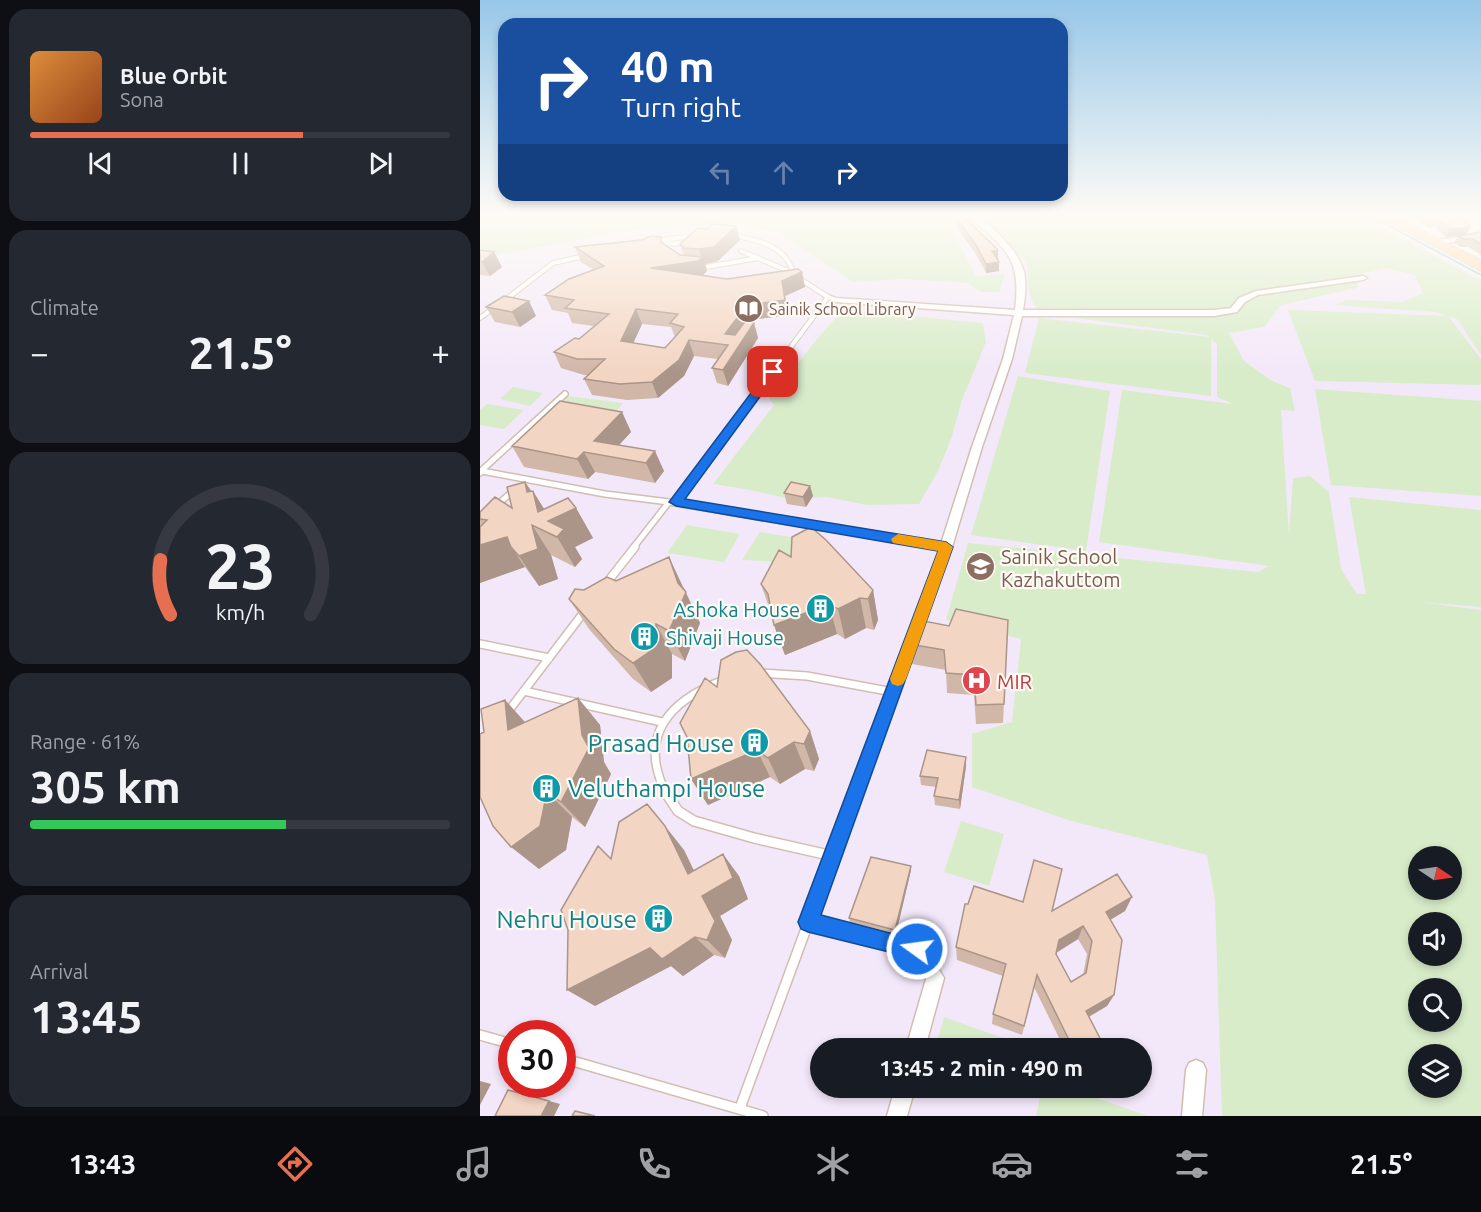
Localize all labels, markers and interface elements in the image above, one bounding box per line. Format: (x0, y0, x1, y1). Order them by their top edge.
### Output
icon: right (522, 42, 600, 120)
text: 40 m (621, 43, 715, 90)
text: Blue Orbit (120, 63, 227, 88)
text: Sona (120, 88, 164, 111)
text: Turn right (621, 92, 741, 122)
icon: previous (84, 147, 117, 180)
icon: pause (224, 147, 257, 180)
icon: next (364, 147, 397, 180)
icon: left (704, 156, 737, 189)
icon: ahead (767, 156, 800, 189)
icon: right (830, 156, 863, 189)
library icon: Sainik School Library (732, 293, 764, 325)
text: Climate (30, 296, 99, 319)
place label: Sainik School Library (769, 300, 916, 318)
text: 21.5° (188, 327, 292, 378)
text: − (30, 334, 49, 371)
text: + (431, 334, 450, 371)
pin (747, 346, 798, 397)
icon: arrive (756, 355, 789, 388)
text: 23 (205, 531, 275, 601)
place label: Sainik School Kazhakuttom (1001, 545, 1120, 591)
school or university icon: Sainik School Kazhakuttom (964, 551, 996, 583)
building icon: Ashoka House (805, 593, 837, 625)
place label: Ashoka House (673, 598, 800, 621)
text: km/h (215, 600, 265, 624)
building icon: Shivaji House (629, 621, 661, 653)
place label: Shivaji House (666, 626, 784, 649)
hospital icon: MIR (960, 665, 992, 697)
place label: MIR (997, 670, 1032, 693)
building icon: Prasad House (739, 727, 771, 759)
text: Range · 61% (30, 730, 140, 753)
place label: Prasad House (588, 730, 734, 757)
text: 305 km (30, 761, 181, 812)
building icon: Veluthampi House (531, 772, 563, 804)
place label: Veluthampi House (568, 775, 765, 802)
north arrow (1408, 846, 1462, 900)
map controls (1408, 846, 1462, 1098)
building icon: Nehru House (642, 903, 674, 935)
place label: Nehru House (496, 906, 637, 933)
button: sound (1408, 912, 1462, 966)
position arrow (885, 917, 949, 981)
text: Arrival (30, 960, 88, 983)
button: search (1408, 978, 1462, 1032)
text: 13:45 (30, 991, 143, 1042)
speed limit sign: 30 (498, 1020, 576, 1098)
button: layers (1408, 1044, 1462, 1098)
text: 13:45 · 2 min · 490 m (879, 1055, 1083, 1080)
icon: directions (274, 1143, 316, 1185)
icon: music (453, 1143, 495, 1185)
icon: phone (633, 1143, 675, 1185)
icon: climate (812, 1143, 854, 1185)
icon: car (991, 1143, 1033, 1185)
icon: filters (1171, 1143, 1213, 1185)
text: 13:43 (69, 1149, 136, 1179)
text: 21.5° (1350, 1149, 1412, 1179)

